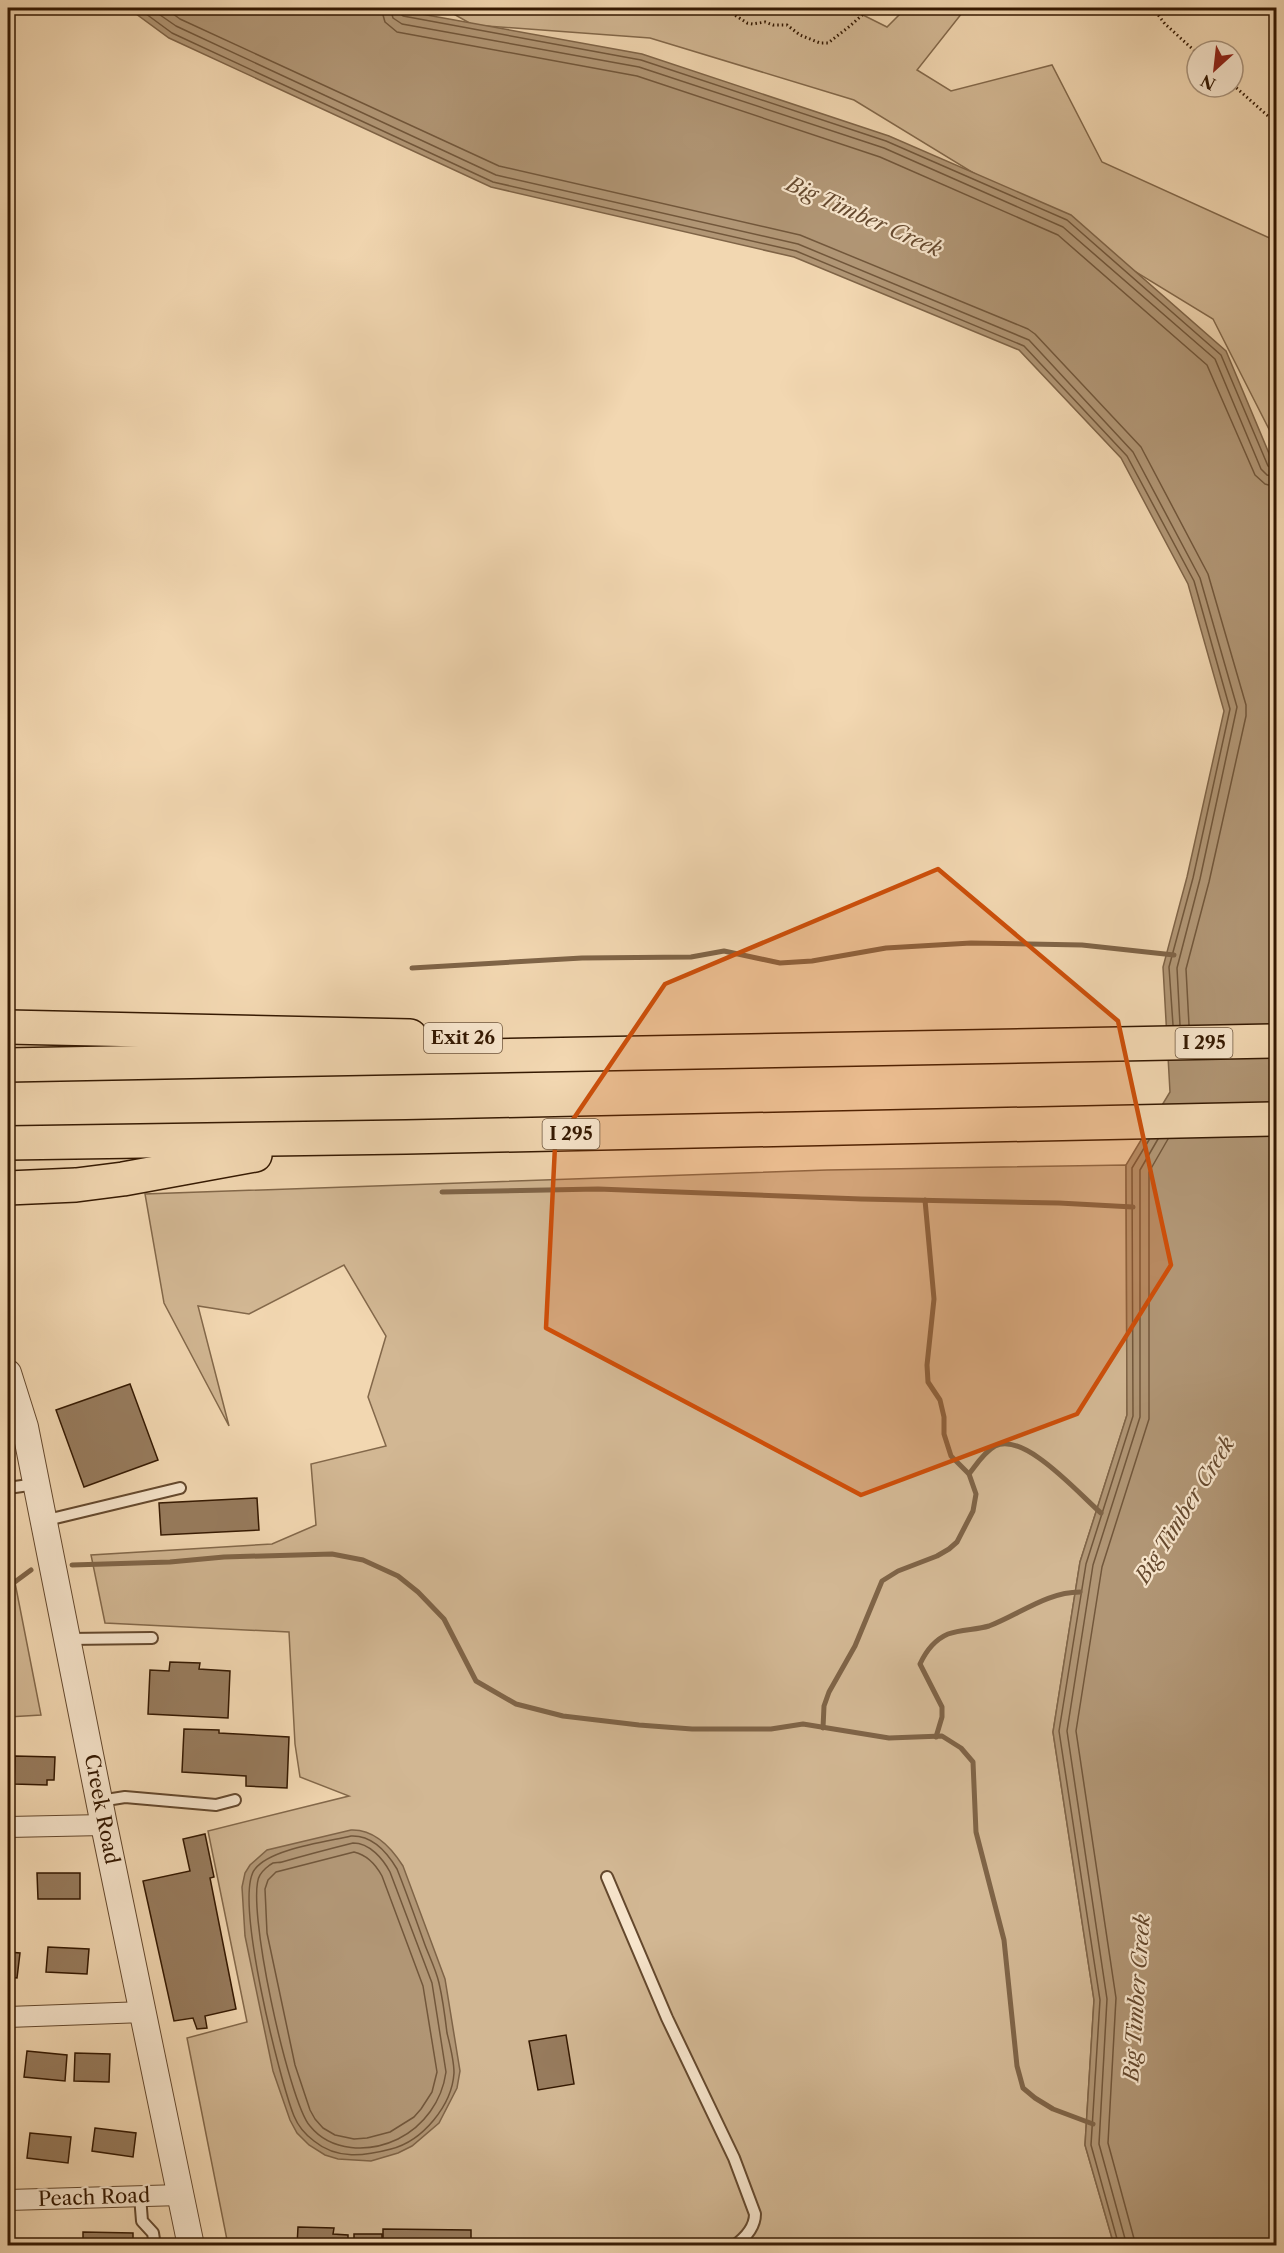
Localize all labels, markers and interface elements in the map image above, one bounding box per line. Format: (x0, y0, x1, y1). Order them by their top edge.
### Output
north arrow (1185, 39, 1245, 99)
text: N (1197, 70, 1219, 94)
water label: Big Timber Creek (781, 170, 946, 262)
road number: Exit 26 (424, 1023, 502, 1053)
road number: I 295 (1176, 1028, 1232, 1058)
road number: I 295 (542, 1119, 600, 1149)
water label: Big Timber Creek (1129, 1432, 1240, 1589)
street label: Creek Road (80, 1752, 124, 1866)
water label: Big Timber Creek (1118, 1914, 1155, 2084)
street label: Peach Road (37, 2183, 151, 2211)

